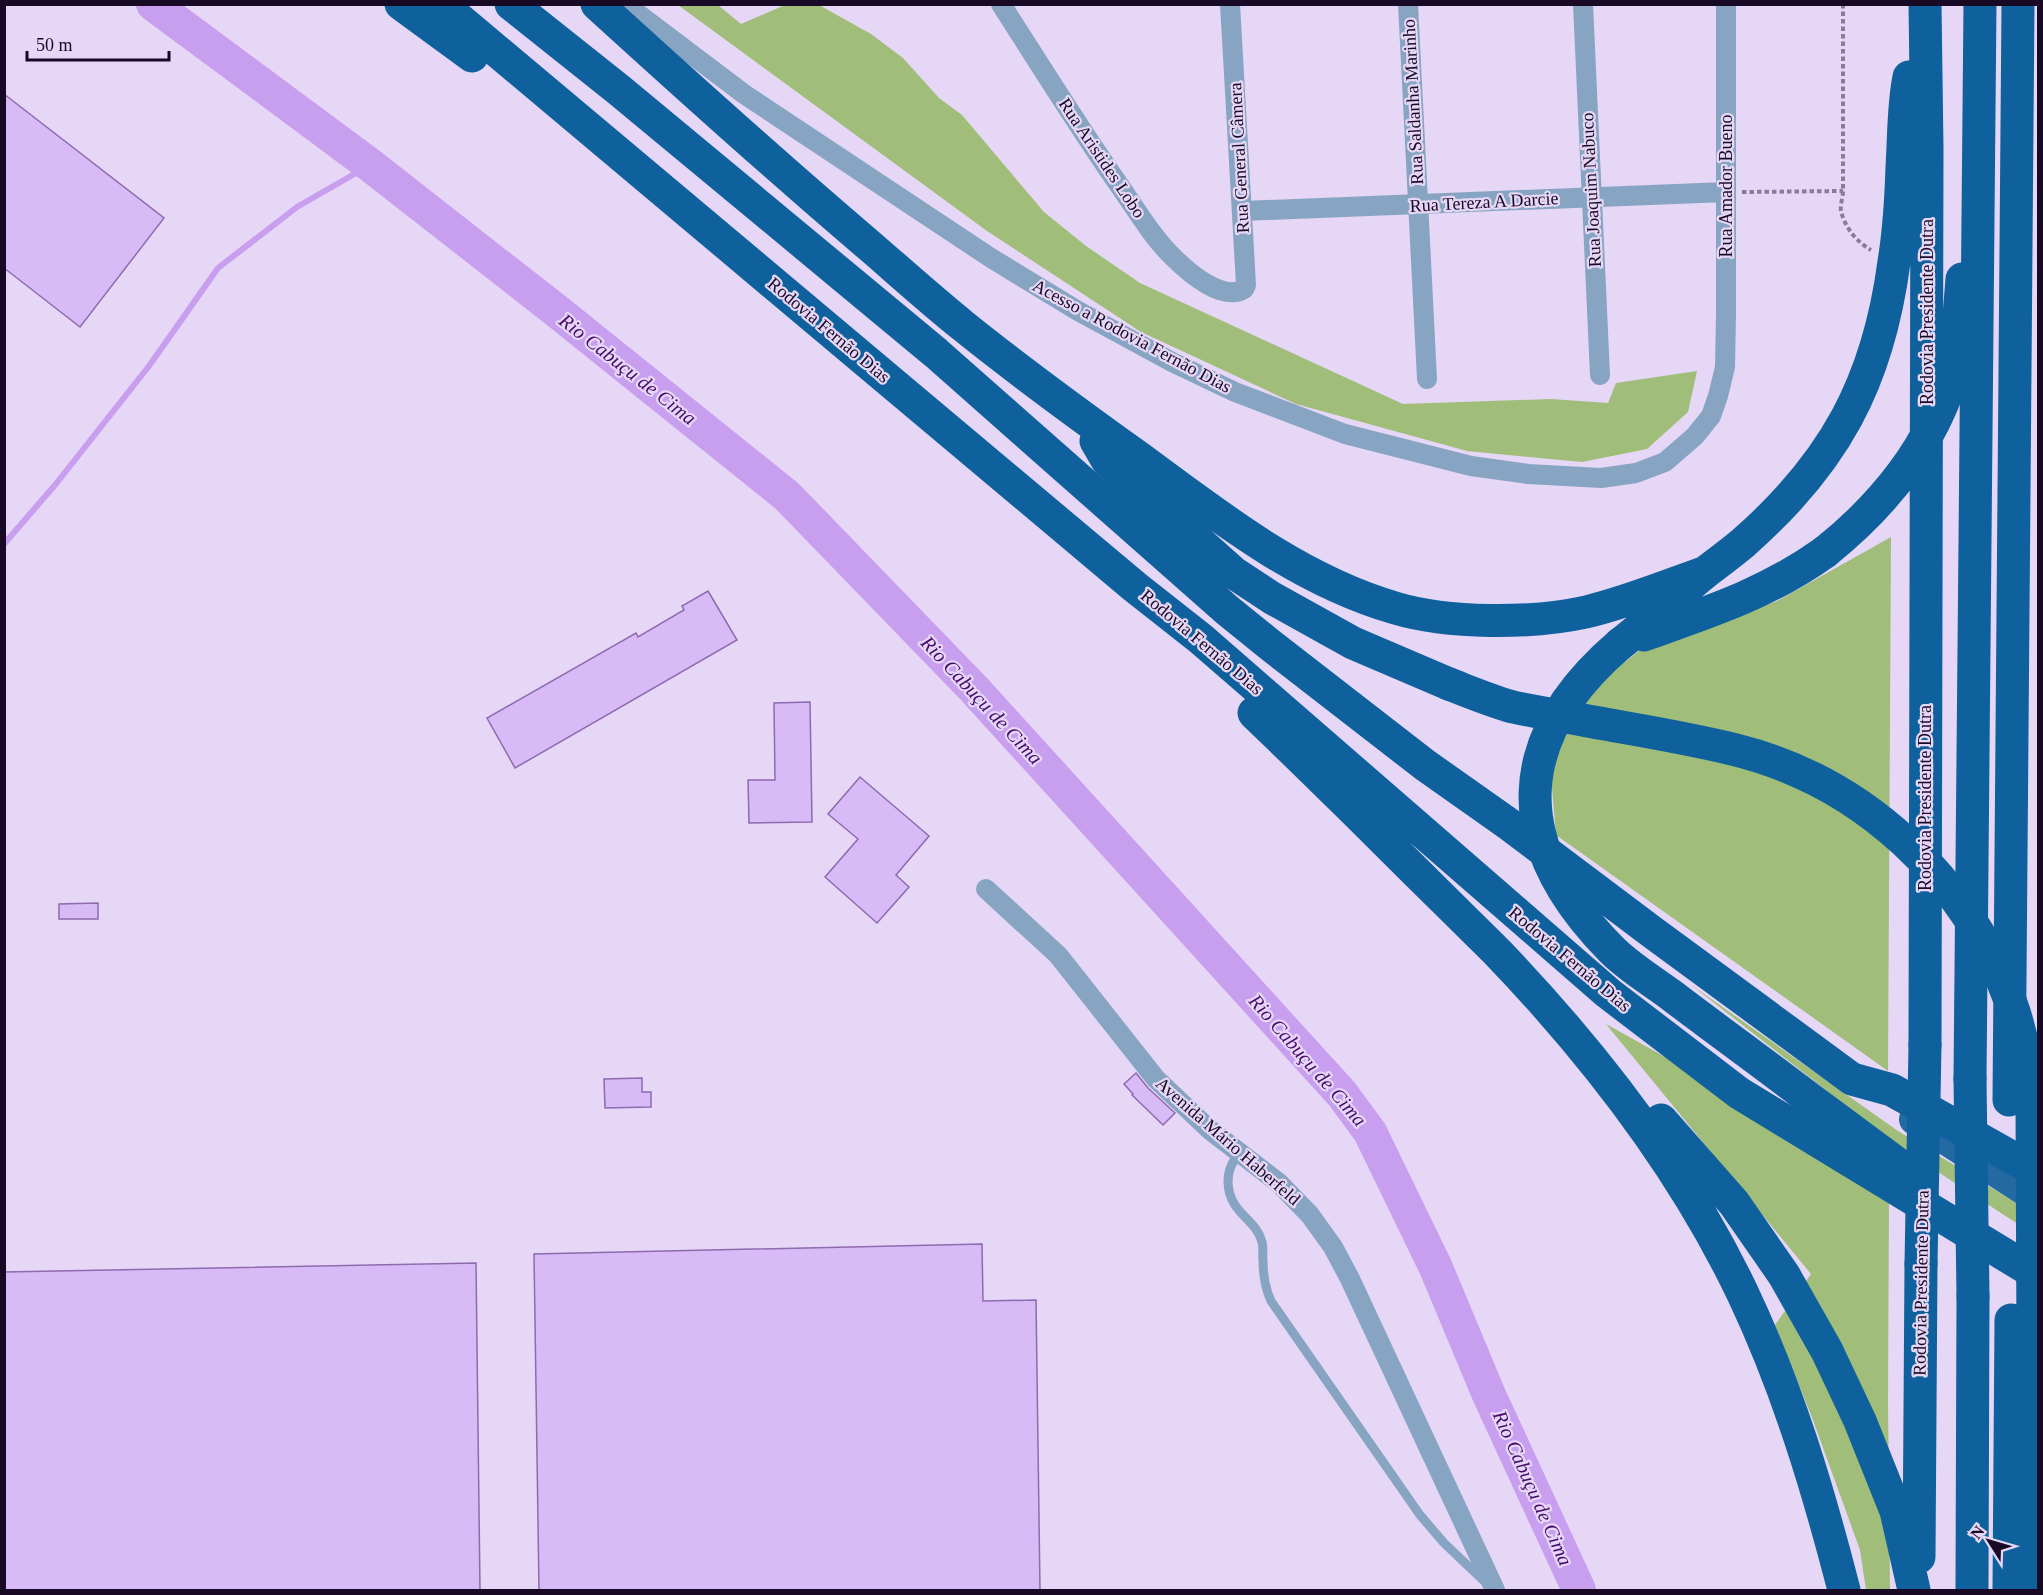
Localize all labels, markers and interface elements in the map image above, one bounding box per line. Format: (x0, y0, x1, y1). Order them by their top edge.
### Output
street label: Rua Saldanha Marinho (1399, 19, 1427, 185)
scale bar (27, 24, 170, 62)
text: 50 m (36, 35, 73, 55)
street label: Rua General Câmera (1225, 82, 1253, 234)
street label: Rua Aristides Lobo (1055, 94, 1149, 222)
street label: Rua Joaquim Nabuco (1577, 112, 1605, 268)
street label: Rua Amador Bueno (1716, 115, 1736, 257)
street label: Rua Tereza A Darcie (1409, 188, 1559, 216)
street label: Rodovia Presidente Dutra (1917, 219, 1937, 405)
street label: Rodovia Fernão Dias (764, 273, 894, 387)
street label: Acesso a Rodovia Fernão Dias (1029, 275, 1235, 397)
water label: Rio Cabuçu de Cima (554, 308, 701, 430)
street label: Rodovia Fernão Dias (1137, 585, 1267, 699)
water label: Rio Cabuçu de Cima (916, 631, 1047, 769)
street label: Rodovia Presidente Dutra (1915, 705, 1935, 891)
street label: Rodovia Fernão Dias (1505, 902, 1635, 1016)
water label: Rio Cabuçu de Cima (1243, 989, 1371, 1131)
street label: Avenida Mário Haberfeld (1152, 1073, 1304, 1209)
street label: Rodovia Presidente Dutra (1909, 1190, 1933, 1376)
water label: Rio Cabuçu de Cima (1488, 1406, 1577, 1569)
north arrow (1959, 1511, 2019, 1571)
text: N (1967, 1522, 1988, 1542)

